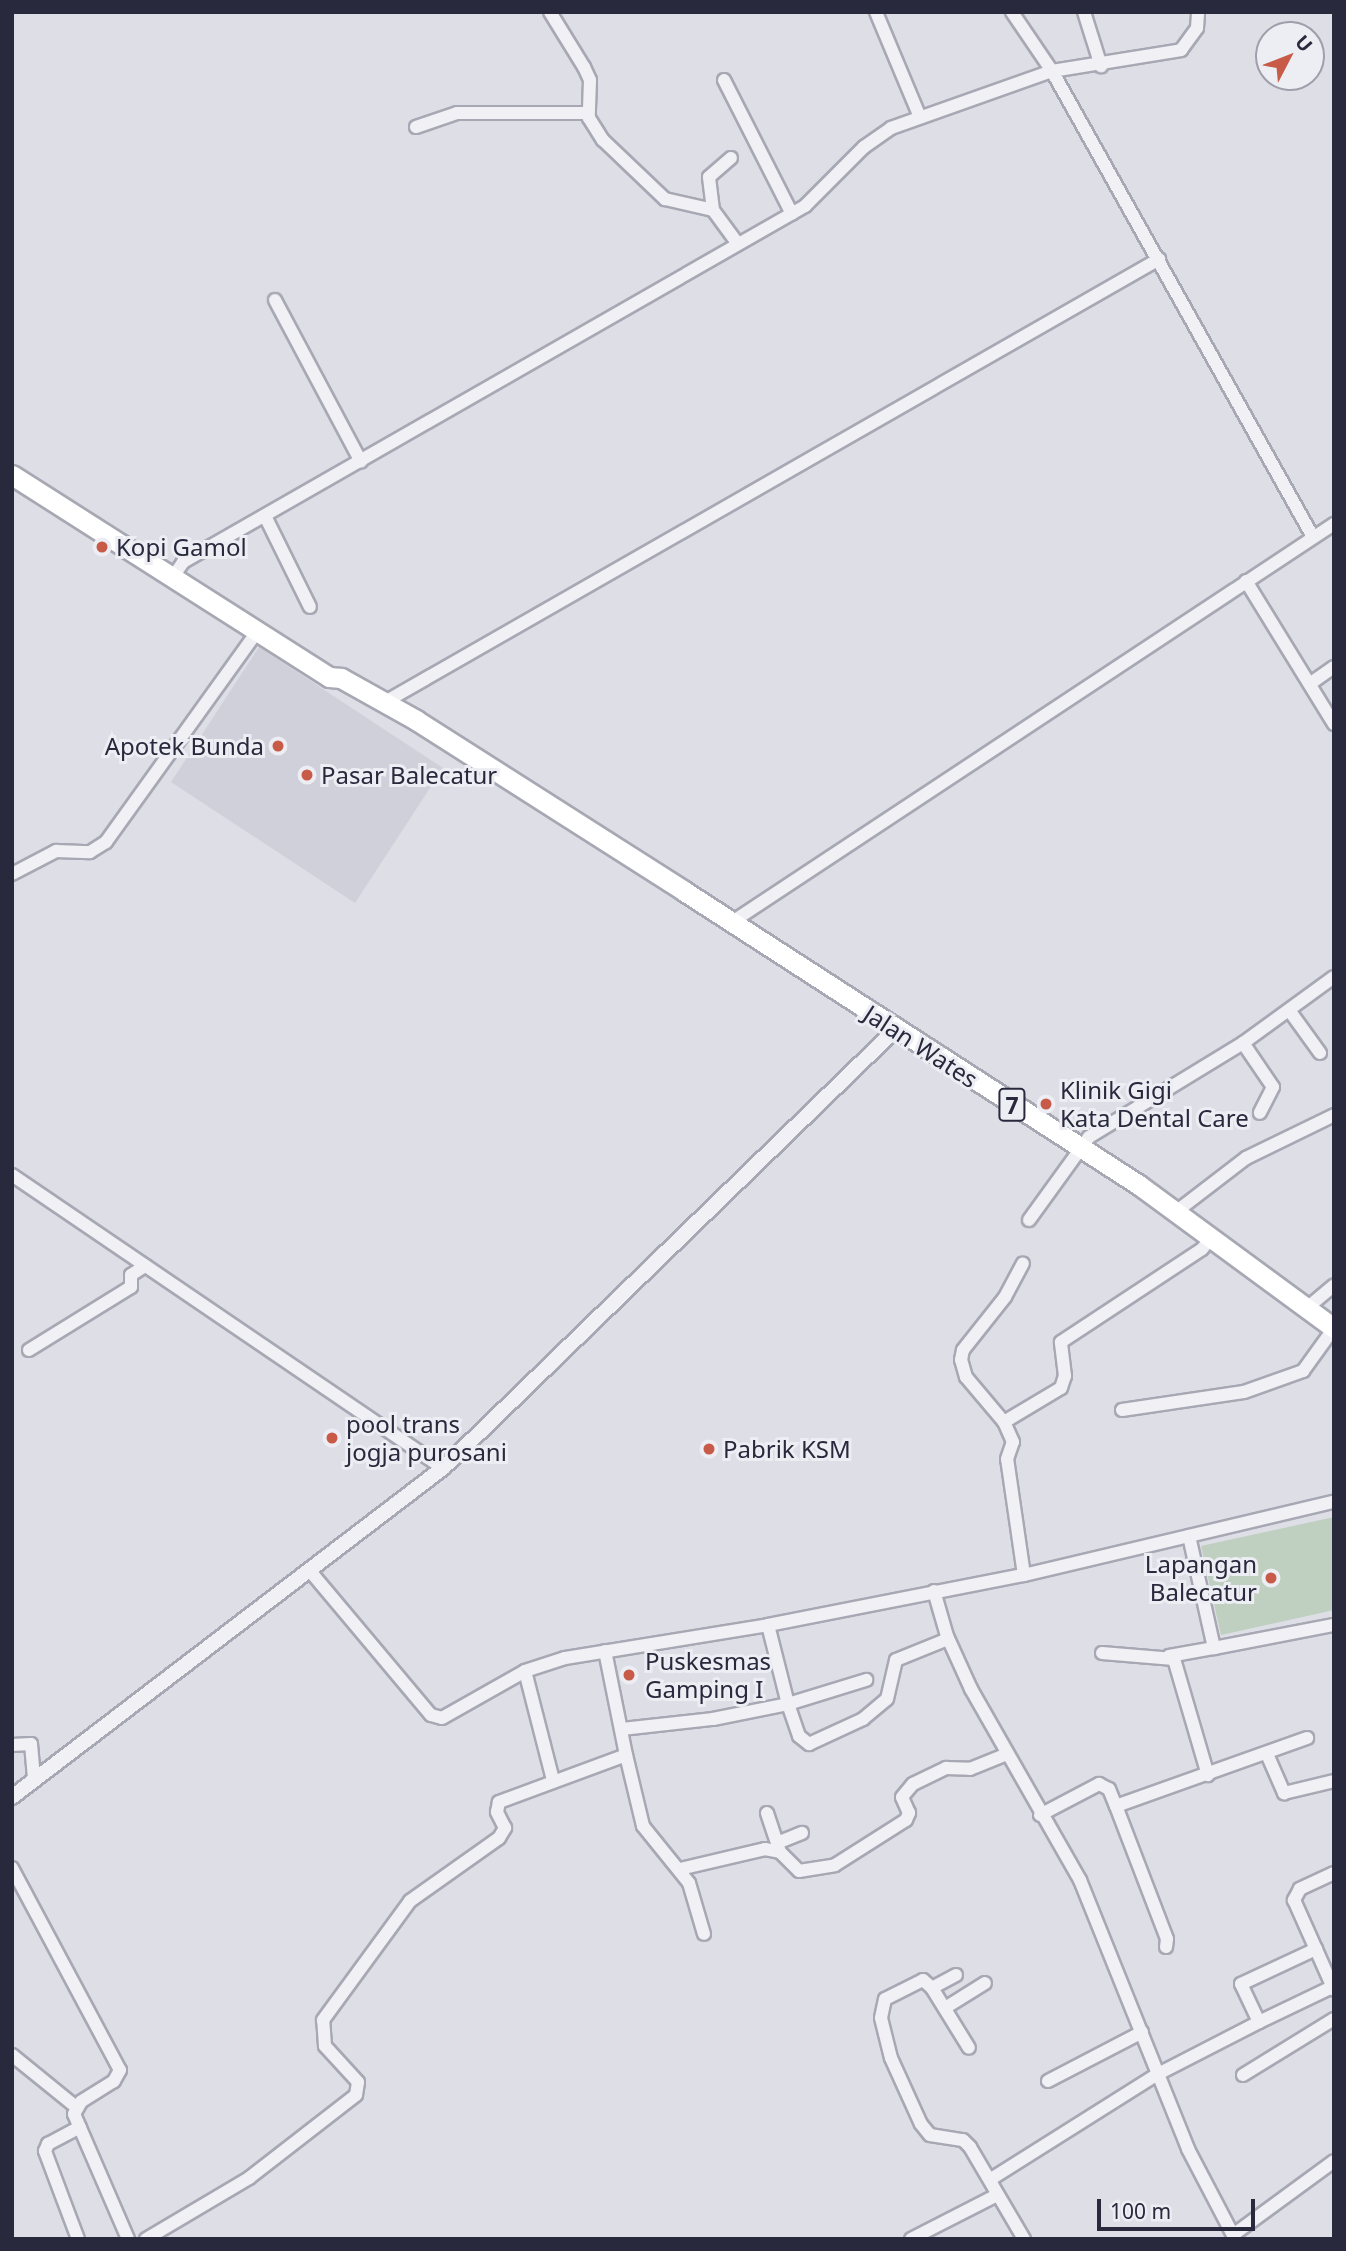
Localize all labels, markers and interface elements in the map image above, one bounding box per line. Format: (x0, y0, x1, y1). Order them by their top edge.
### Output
north arrow (1255, 21, 1325, 91)
text: U (1290, 29, 1319, 57)
place label: Kopi Gamol (116, 533, 247, 561)
marker: Kopi Gamol (94, 539, 110, 555)
place label: Apotek Bunda (105, 732, 264, 760)
marker: Apotek Bunda (270, 738, 286, 754)
place label: Pasar Balecatur (321, 761, 497, 789)
marker: Pasar Balecatur (299, 767, 315, 783)
street label: Jalan Wates (859, 999, 983, 1093)
place label: Klinik Gigi Kata Dental Care (1060, 1076, 1249, 1132)
road number: 7 (998, 1086, 1026, 1124)
marker: Klinik Gigi Kata Dental Care (1038, 1096, 1054, 1112)
place label: pool trans jogja purosani (346, 1410, 507, 1466)
marker: pool trans jogja purosani (324, 1430, 340, 1446)
place label: Pabrik KSM (723, 1435, 851, 1463)
marker: Pabrik KSM (701, 1441, 717, 1457)
place label: Lapangan Balecatur (1145, 1550, 1257, 1606)
marker: Lapangan Balecatur (1263, 1570, 1279, 1586)
place label: Puskesmas Gamping I (645, 1647, 771, 1703)
marker: Puskesmas Gamping I (619, 1665, 639, 1685)
scale bar (1101, 2184, 1258, 2228)
text: 100 m (1110, 2197, 1171, 2225)

